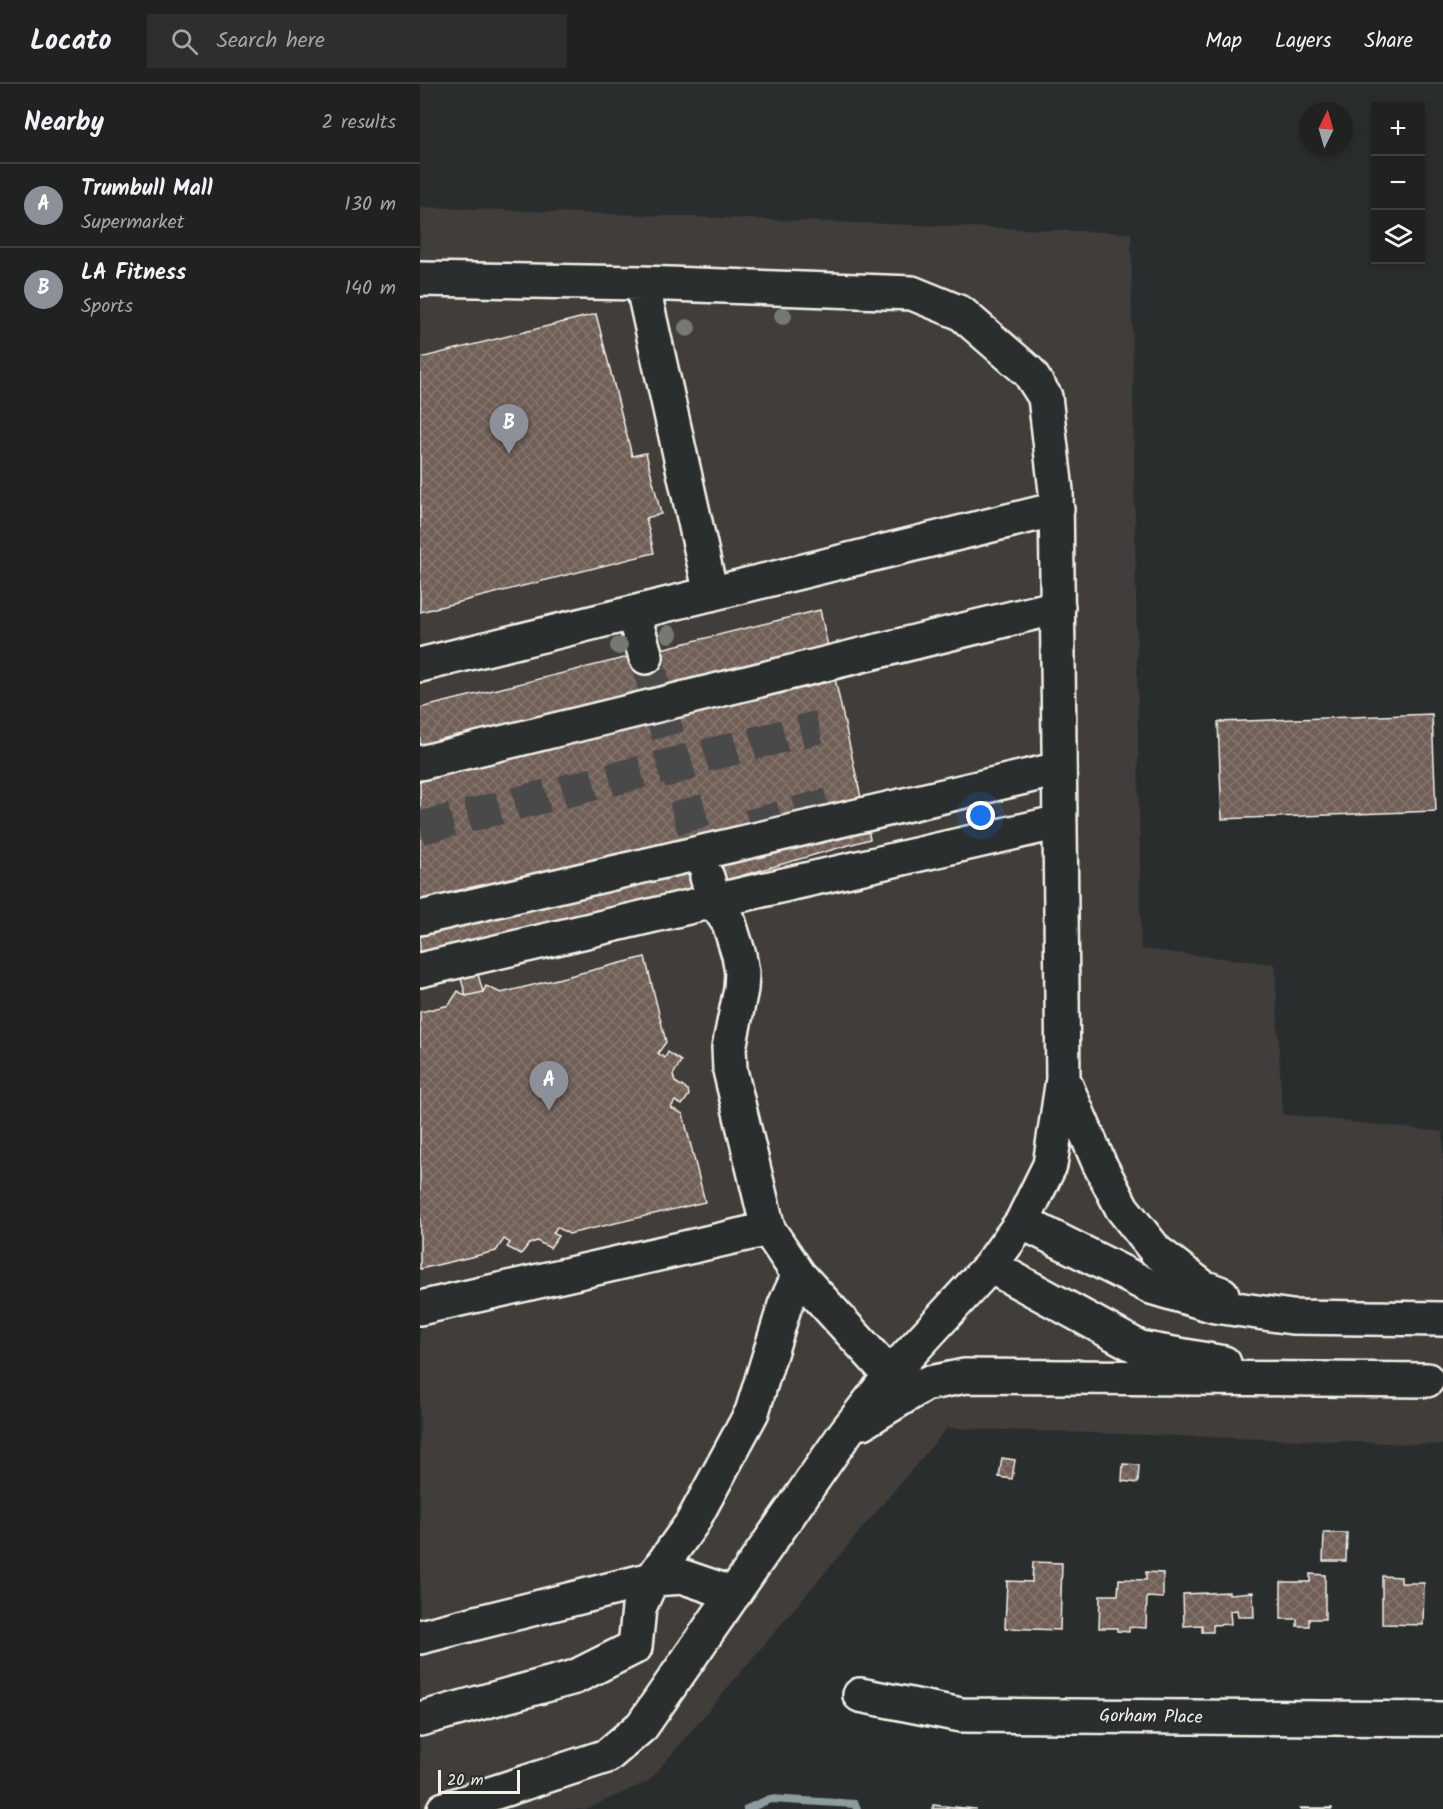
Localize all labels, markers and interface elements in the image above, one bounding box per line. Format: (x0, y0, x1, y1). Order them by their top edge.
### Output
search box (147, 14, 567, 68)
text: Locato (30, 19, 111, 64)
text: Search here (216, 24, 325, 59)
icon: search (168, 25, 201, 58)
text: Map (1205, 25, 1242, 58)
text: Layers (1275, 25, 1331, 58)
text: Share (1364, 25, 1413, 58)
text: Nearby (24, 102, 104, 144)
north arrow (1299, 102, 1353, 156)
map controls (1371, 102, 1425, 264)
button: + (1371, 102, 1425, 156)
text: 2 results (321, 107, 396, 139)
button: − (1371, 156, 1425, 210)
text: Trumbull Mall (81, 172, 213, 207)
text: A (37, 189, 50, 221)
text: 130 m (344, 189, 396, 221)
text: Supermarket (81, 207, 184, 239)
button: layers (1371, 210, 1425, 264)
text: LA Fitness (81, 256, 186, 291)
text: B (37, 273, 50, 305)
text: 140 m (345, 273, 396, 305)
text: Sports (81, 291, 133, 323)
pin: B (490, 404, 529, 454)
your location (966, 801, 995, 830)
pin: A (530, 1062, 568, 1111)
street label: Gorham Place (1099, 1702, 1203, 1733)
scale bar (438, 1767, 520, 1794)
text: 20 m (447, 1768, 483, 1793)

